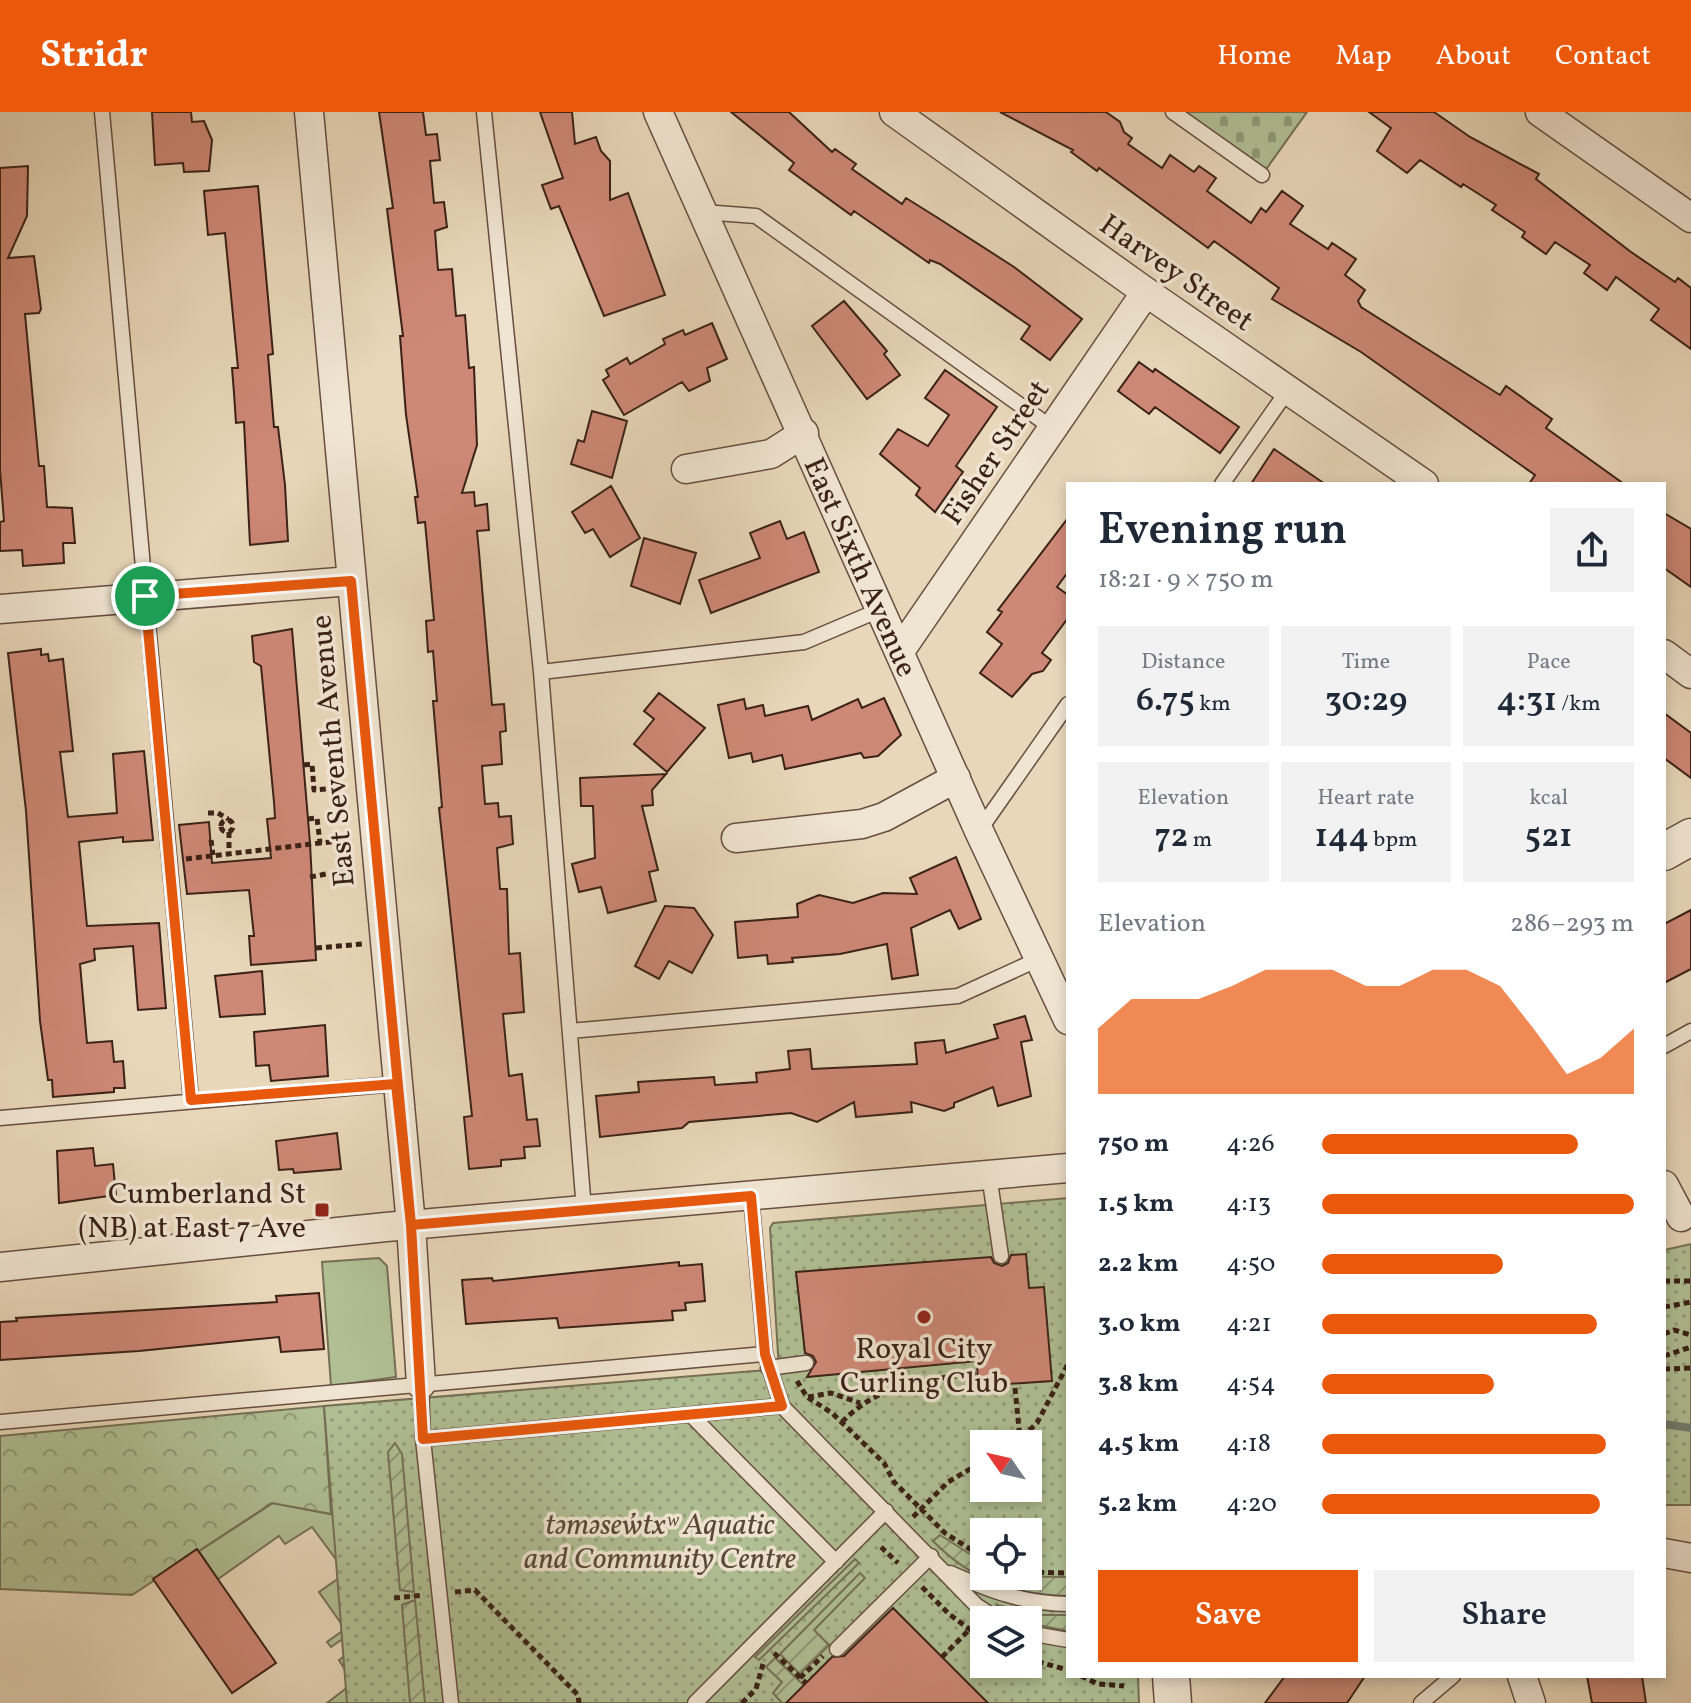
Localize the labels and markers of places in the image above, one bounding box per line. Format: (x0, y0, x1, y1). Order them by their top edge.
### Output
pin (111, 562, 179, 630)
place label: Cumberland St (NB) at East 7 Ave (79, 1174, 306, 1250)
marker: Cumberland St (NB) at East 7 Ave (313, 1201, 331, 1219)
marker: Royal City Curling Club (915, 1308, 933, 1326)
place label: Royal City Curling Club (840, 1329, 1008, 1405)

